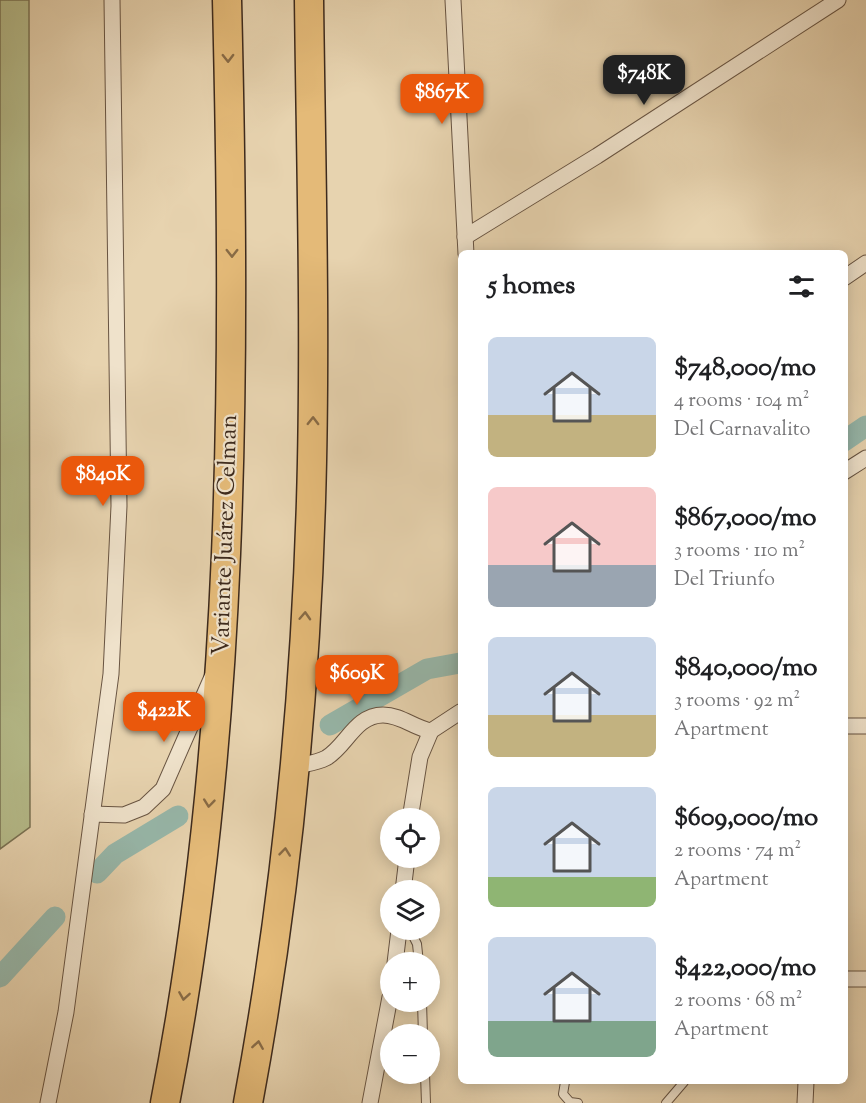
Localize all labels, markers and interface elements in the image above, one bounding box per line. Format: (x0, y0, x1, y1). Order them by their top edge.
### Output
one-way arrow (222, 54, 234, 63)
pin: $748K (602, 55, 686, 106)
text: $748K (617, 60, 671, 89)
pin: $867K (400, 74, 484, 125)
text: $867K (414, 79, 470, 108)
one-way arrow (226, 249, 238, 258)
text: 5 homes (488, 268, 575, 305)
icon: filters (785, 270, 818, 303)
text: $748,000/mo (674, 350, 816, 387)
icon: home (536, 361, 608, 433)
text: 4 rooms · 104 m² (674, 387, 810, 416)
street label: Variante Juárez Celman (205, 414, 247, 656)
text: Del Carnavalito (674, 416, 811, 445)
one-way arrow (306, 417, 319, 426)
pin: $840K (61, 456, 145, 507)
text: $840K (75, 461, 131, 490)
text: $867,000/mo (674, 500, 817, 537)
icon: home (536, 511, 608, 583)
text: 3 rooms · 110 m² (674, 537, 805, 566)
text: Del Triunfo (674, 566, 775, 595)
one-way arrow (298, 612, 311, 621)
text: $840,000/mo (674, 650, 818, 687)
pin: $609K (315, 655, 399, 706)
text: $609K (329, 660, 385, 689)
icon: home (536, 661, 608, 733)
text: 3 rooms · 92 m² (674, 687, 800, 716)
pin: $422K (122, 692, 206, 743)
text: $422K (137, 697, 191, 726)
text: Apartment (674, 716, 769, 745)
one-way arrow (203, 798, 216, 807)
text: $609,000/mo (674, 800, 818, 837)
map controls (380, 808, 440, 1084)
button: locate (380, 808, 440, 868)
icon: home (536, 811, 608, 883)
text: 2 rooms · 74 m² (674, 837, 801, 866)
one-way arrow (278, 848, 291, 857)
text: Apartment (674, 866, 769, 895)
button: layers (380, 880, 440, 940)
text: $422,000/mo (674, 950, 816, 987)
button: + (380, 952, 440, 1012)
icon: home (536, 961, 608, 1033)
text: 2 rooms · 68 m² (674, 987, 802, 1016)
one-way arrow (178, 991, 190, 1000)
text: Apartment (674, 1016, 769, 1045)
button: − (380, 1024, 440, 1084)
one-way arrow (251, 1041, 263, 1050)

